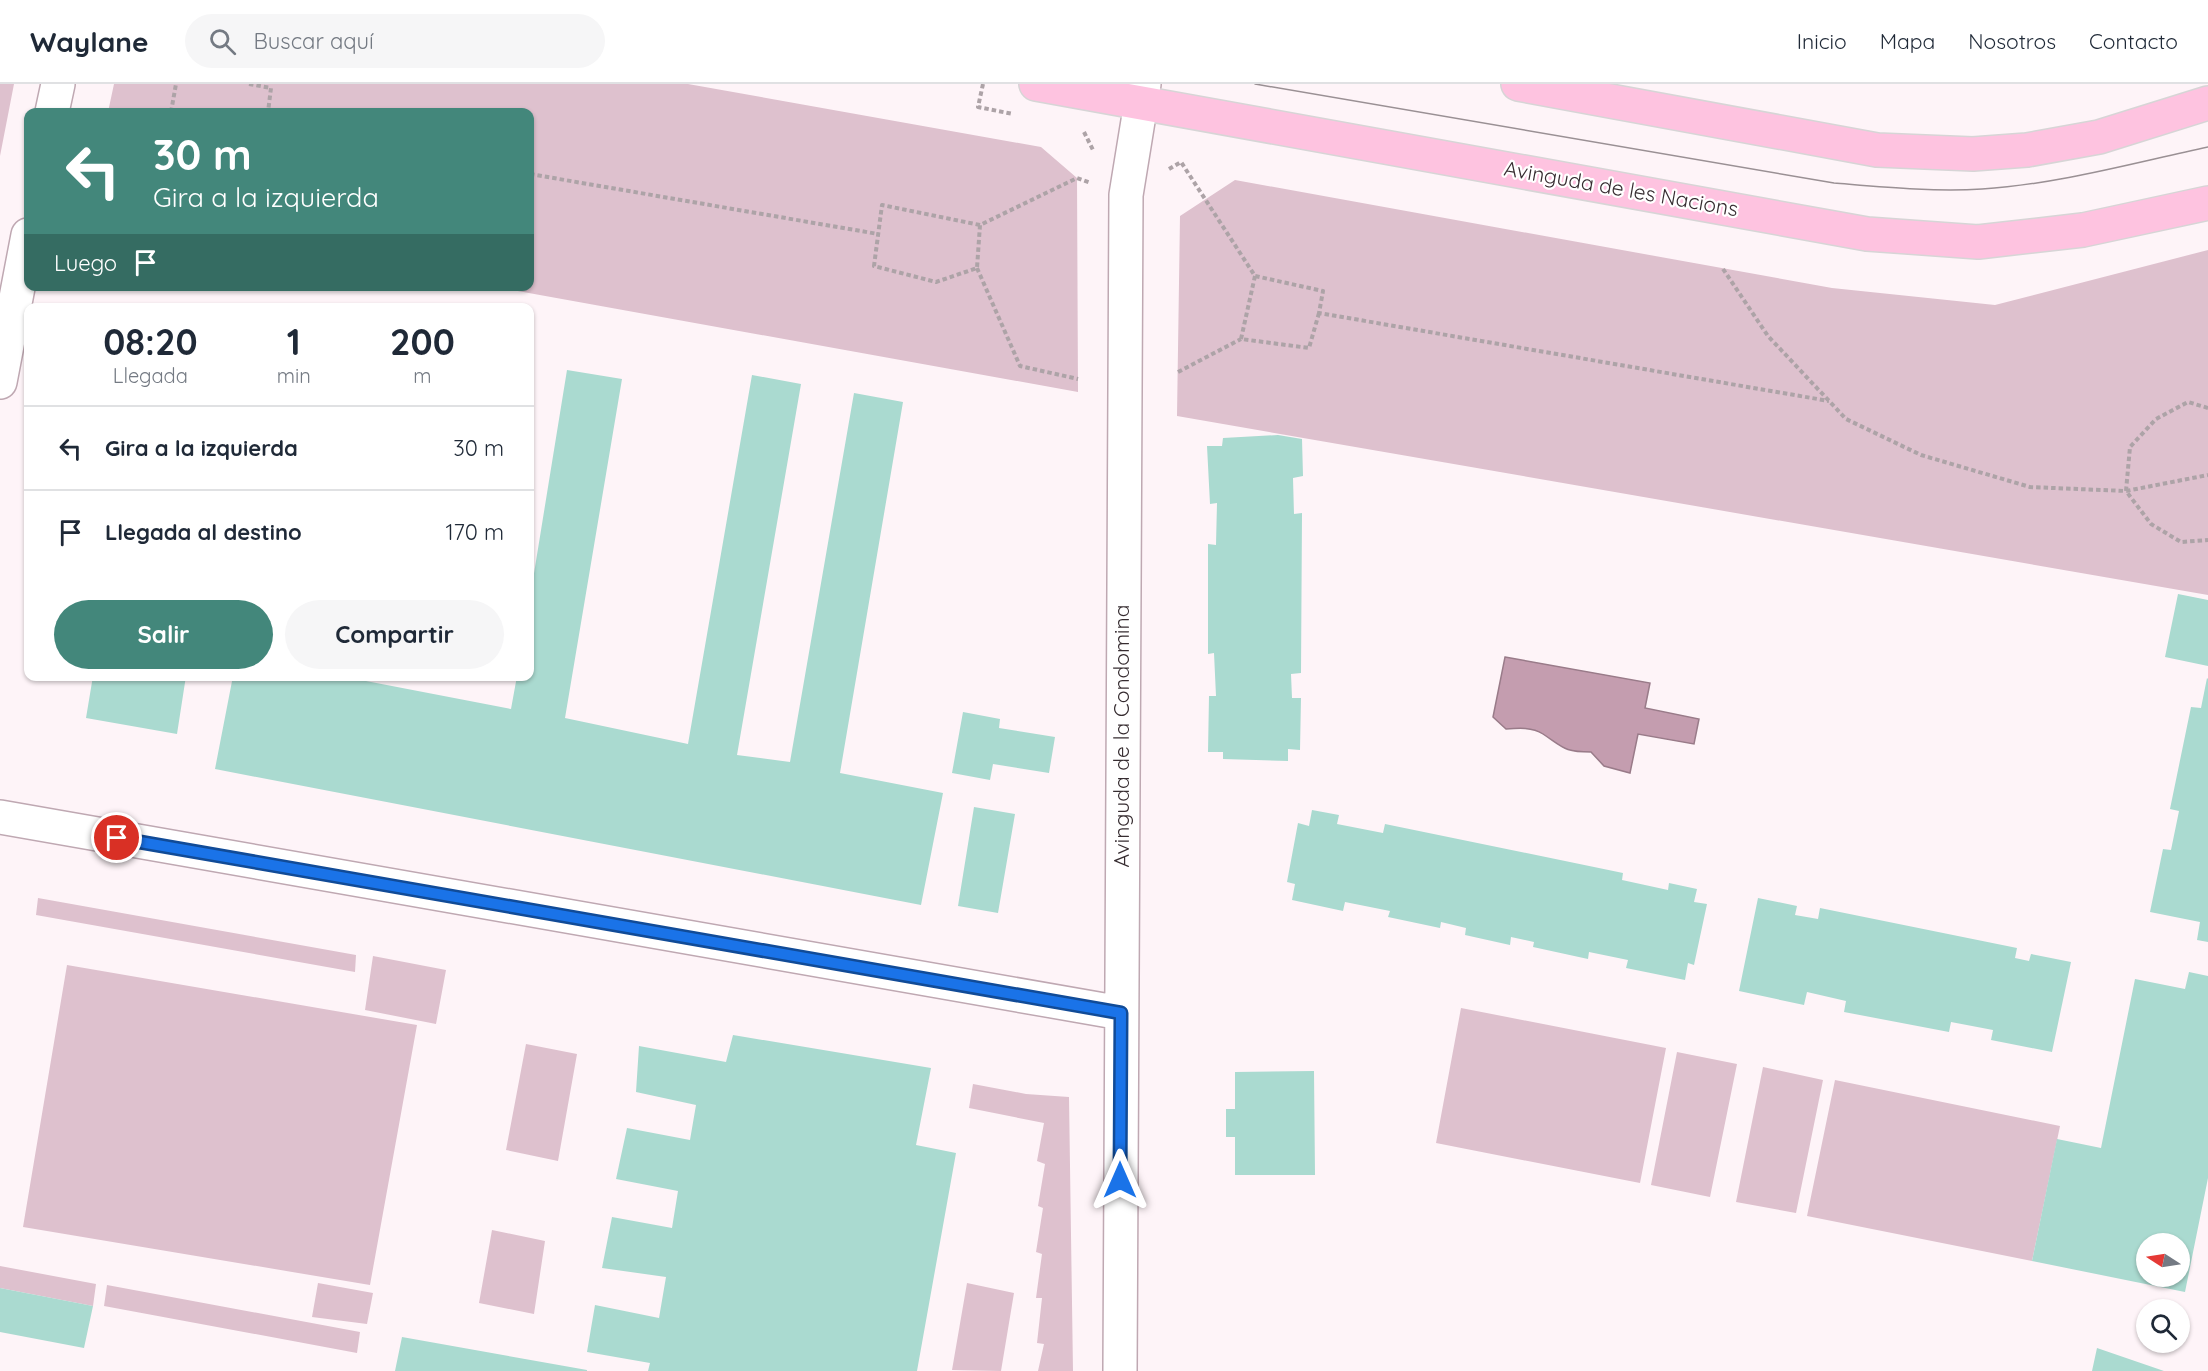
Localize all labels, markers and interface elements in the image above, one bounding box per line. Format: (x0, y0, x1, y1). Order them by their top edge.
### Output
search box (185, 14, 605, 68)
text: Waylane (30, 24, 149, 59)
icon: search (206, 25, 239, 58)
text: Buscar aquí (254, 27, 374, 55)
text: Inicio (1797, 28, 1847, 54)
text: Mapa (1880, 28, 1935, 54)
text: Nosotros (1968, 28, 2056, 54)
text: Contacto (2089, 28, 2178, 54)
text: 30 m (153, 128, 252, 181)
icon: left (54, 132, 132, 210)
street label: Avinguda de les Nacions (1502, 155, 1740, 221)
text: Gira a la izquierda (153, 180, 379, 214)
icon: arrive (129, 246, 162, 279)
text: Luego (54, 249, 117, 277)
text: 08:20 (103, 319, 197, 364)
text: 1 (287, 319, 301, 364)
text: 200 (390, 319, 455, 364)
text: Llegada (113, 363, 188, 388)
text: min (277, 363, 311, 388)
text: m (413, 363, 432, 388)
icon: left (54, 432, 87, 465)
text: Gira a la izquierda (105, 434, 298, 462)
text: 30 m (453, 434, 504, 462)
icon: arrive (54, 516, 87, 549)
text: Llegada al destino (105, 518, 302, 546)
text: 170 m (445, 518, 504, 546)
button: Salir (54, 600, 273, 669)
button: Compartir (285, 600, 504, 669)
street label: Avinguda de la Condomina (1108, 605, 1134, 867)
pin (91, 812, 142, 863)
icon: arrive (100, 821, 133, 854)
position arrow (1088, 1148, 1152, 1212)
north arrow (2136, 1233, 2190, 1287)
map controls (2136, 1233, 2190, 1353)
button: search (2136, 1299, 2190, 1353)

